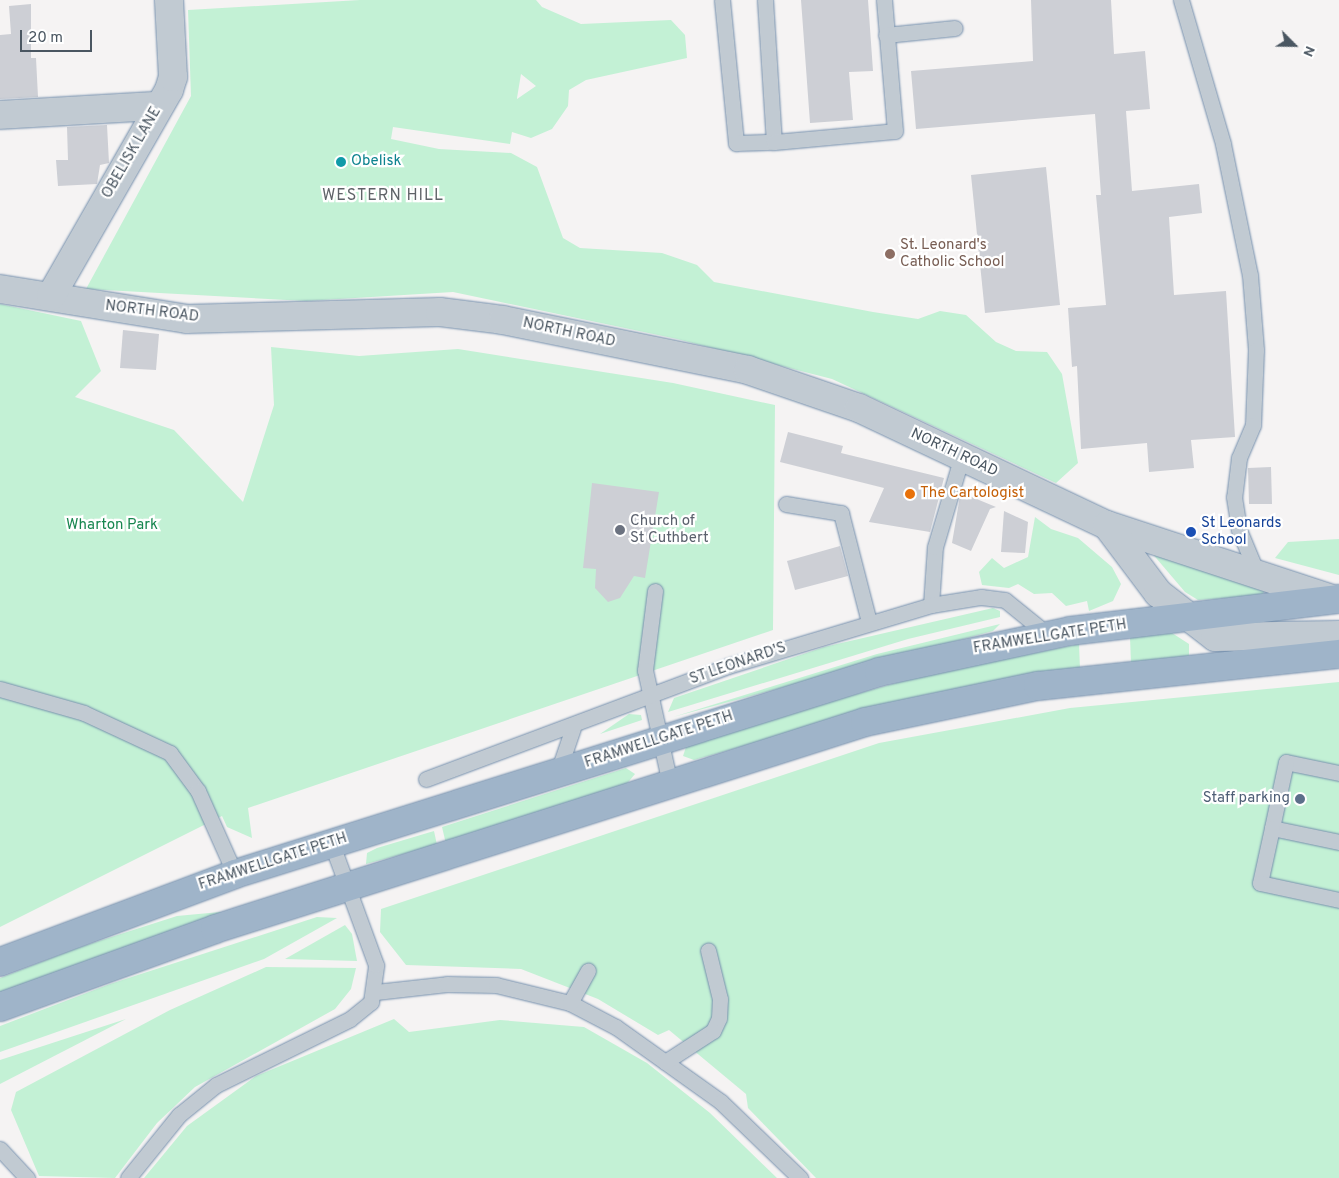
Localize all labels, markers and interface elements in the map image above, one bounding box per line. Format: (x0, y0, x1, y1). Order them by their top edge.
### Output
scale bar (22, 20, 95, 52)
north arrow (1269, 20, 1319, 70)
text: 20 m (28, 29, 63, 48)
text: N (1298, 43, 1318, 59)
street label: OBELISK LANE (99, 104, 165, 202)
place label: Obelisk (351, 153, 401, 171)
marker: Obelisk (335, 156, 347, 168)
district label: WESTERN HILL (321, 186, 445, 206)
place label: St. Leonard's Catholic School (900, 236, 1004, 271)
marker: St. Leonard's Catholic School (884, 248, 896, 260)
street label: NORTH ROAD (104, 297, 200, 327)
street label: NORTH ROAD (521, 314, 617, 352)
street label: NORTH ROAD (908, 425, 1000, 481)
place label: The Cartologist (920, 485, 1024, 503)
marker: The Cartologist (904, 488, 916, 500)
place label: Church of St Cuthbert (630, 512, 709, 547)
place label: St Leonards School (1201, 514, 1282, 549)
park label: Wharton Park (66, 517, 158, 535)
marker: Church of St Cuthbert (614, 524, 626, 536)
marker: St Leonards School (1185, 526, 1197, 538)
street label: FRAMWELLGATE PETH (972, 616, 1128, 658)
street label: ST LEONARD'S (687, 639, 789, 689)
street label: FRAMWELLGATE PETH (583, 707, 735, 773)
place label: Staff parking (1203, 790, 1290, 808)
marker: Staff parking (1294, 793, 1306, 805)
street label: FRAMWELLGATE PETH (197, 829, 349, 895)

